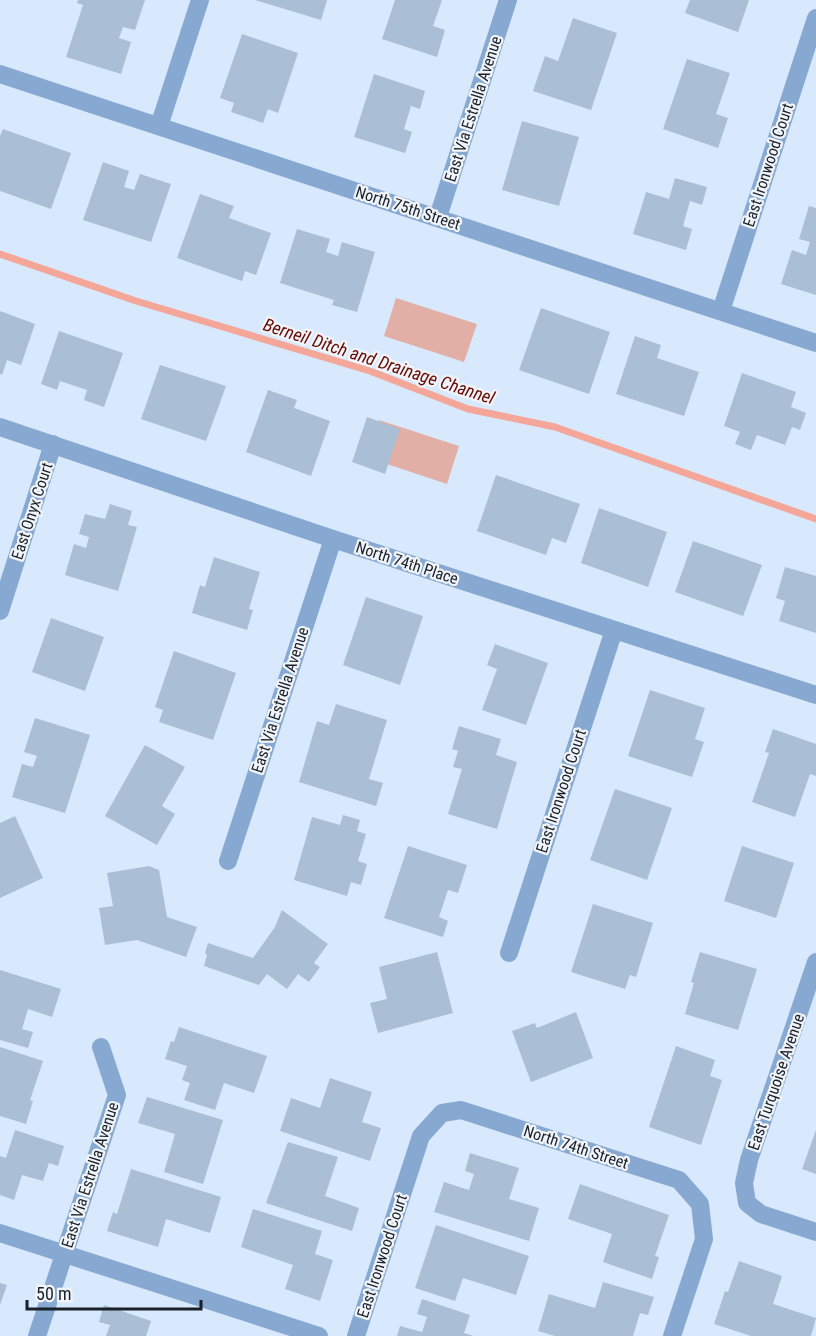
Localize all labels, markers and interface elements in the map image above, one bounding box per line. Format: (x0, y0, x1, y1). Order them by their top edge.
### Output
street label: East Via Estrella Avenue (440, 34, 506, 184)
street label: East Ironwood Court (739, 101, 797, 229)
street label: North 75th Street (353, 182, 463, 234)
water label: Berneil Ditch and Drainage Channel (261, 314, 498, 409)
street label: East Onyx Court (7, 460, 57, 562)
street label: North 74th Place (353, 538, 461, 588)
street label: East Via Estrella Avenue (247, 625, 313, 775)
street label: East Ironwood Court (532, 727, 590, 855)
street label: East Turquoise Avenue (744, 1011, 808, 1153)
street label: East Via Estrella Avenue (57, 1100, 123, 1250)
street label: North 74th Street (521, 1121, 631, 1173)
street label: East Ironwood Court (353, 1192, 411, 1320)
scale bar (27, 1273, 201, 1311)
text: 50 m (36, 1283, 71, 1304)

